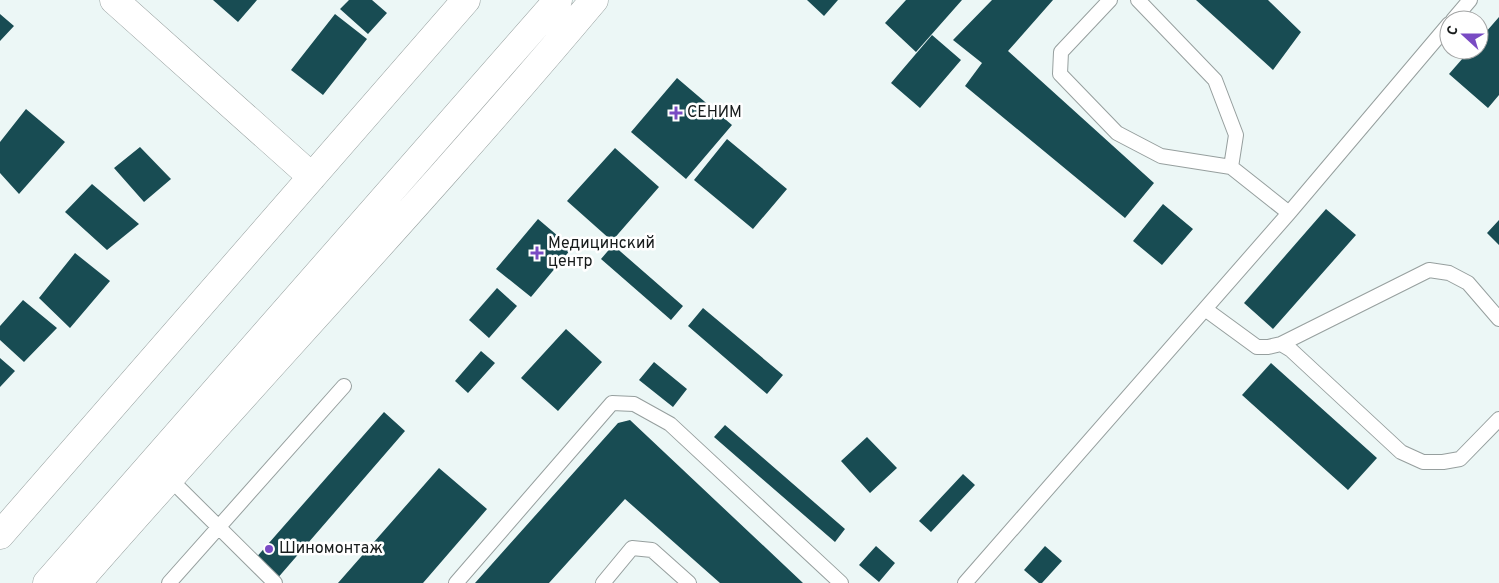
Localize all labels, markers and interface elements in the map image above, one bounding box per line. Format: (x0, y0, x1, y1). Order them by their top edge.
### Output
north arrow (1439, 10, 1489, 60)
text: С (1444, 24, 1463, 38)
place label: СЕНИМ (687, 103, 742, 123)
marker: СЕНИМ (669, 106, 683, 120)
place label: Медицинский центр (548, 234, 655, 272)
marker: Медицинский центр (530, 246, 544, 260)
place label: Шиномонтаж (279, 539, 383, 559)
marker: Шиномонтаж (263, 543, 275, 555)

